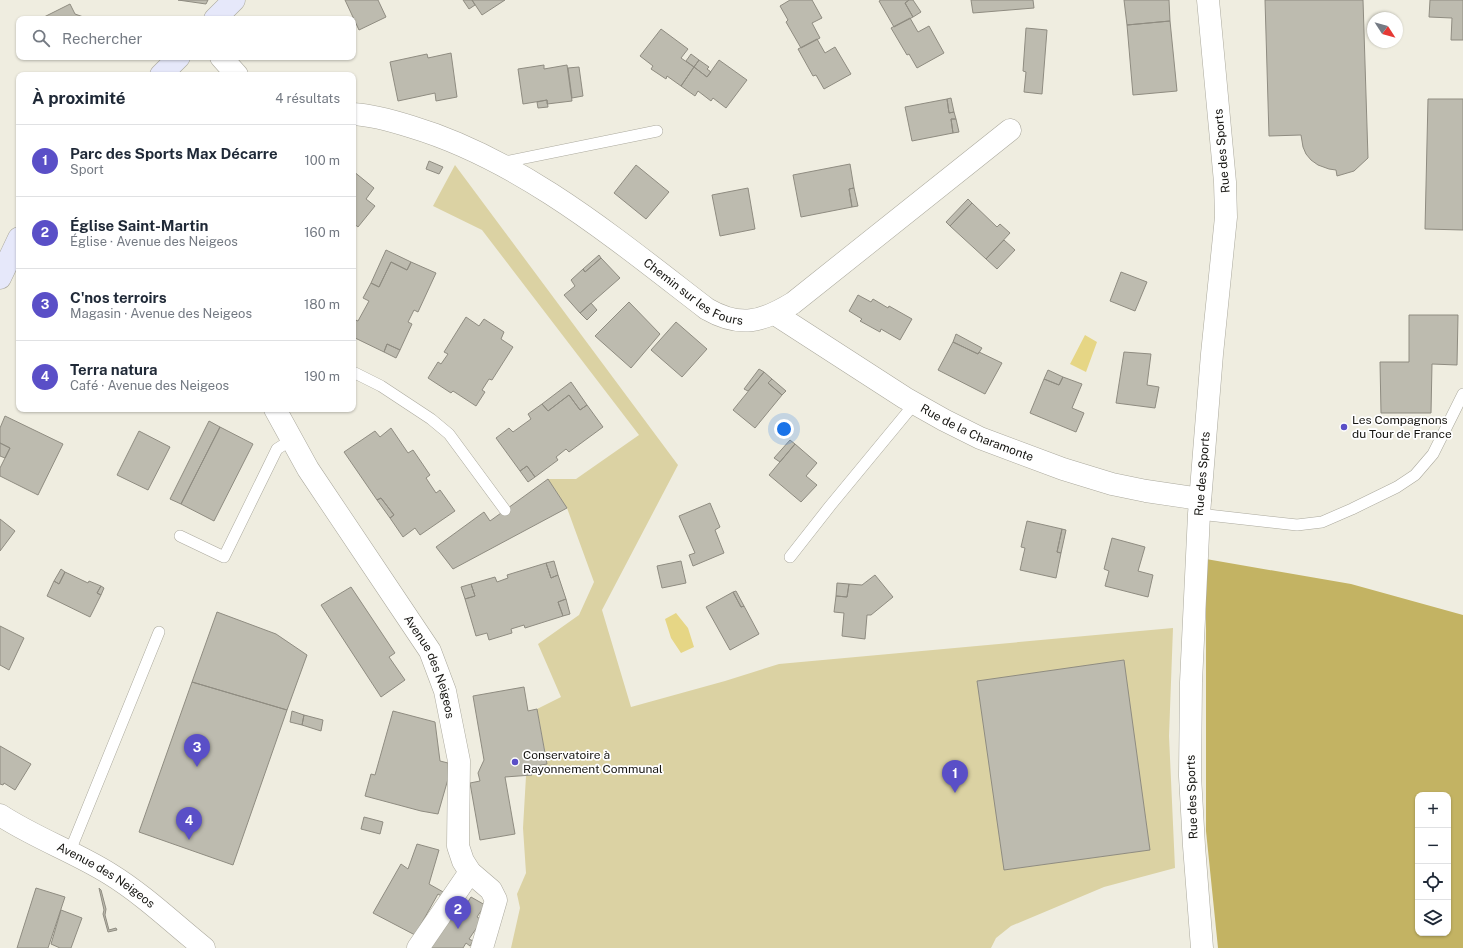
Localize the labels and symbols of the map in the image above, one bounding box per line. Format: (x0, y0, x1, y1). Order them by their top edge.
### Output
north arrow (1367, 12, 1403, 48)
street label: Rue des Sports (1211, 108, 1233, 194)
street label: Chemin sur les Fours (641, 256, 743, 328)
street label: Rue de la Charamonte (918, 401, 1036, 464)
place label: Les Compagnons du Tour de France (1352, 413, 1452, 441)
your location (774, 419, 794, 439)
marker: Les Compagnons du Tour de France (1339, 422, 1349, 432)
street label: Rue des Sports (1192, 431, 1213, 517)
street label: Avenue des Neigeos (401, 612, 457, 720)
pin: 3 (184, 734, 210, 767)
place label: Conservatoire à Rayonnement Communal (523, 748, 663, 776)
street label: Rue des Sports (1184, 755, 1200, 839)
marker: Conservatoire à Rayonnement Communal (510, 757, 520, 767)
pin: 1 (942, 760, 968, 793)
pin: 4 (176, 807, 202, 840)
street label: Avenue des Neigeos (55, 840, 158, 911)
pin: 2 (445, 896, 471, 929)

